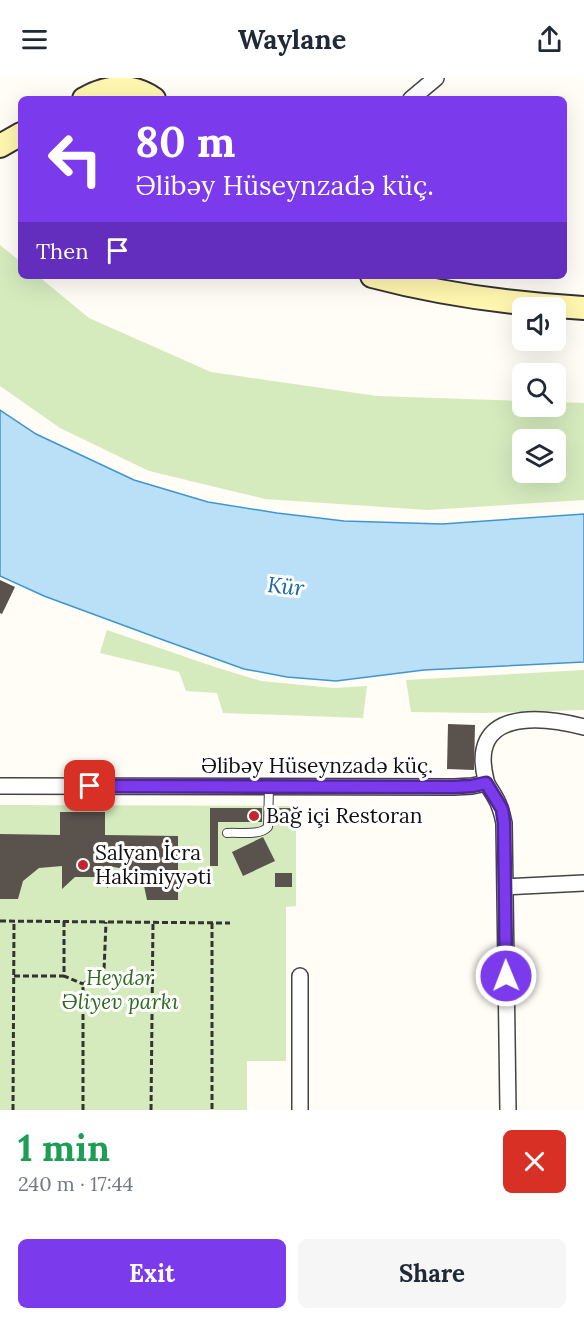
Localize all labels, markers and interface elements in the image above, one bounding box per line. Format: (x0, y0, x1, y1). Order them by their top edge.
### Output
text: Waylane (238, 22, 346, 56)
icon: menu (18, 23, 51, 56)
icon: share (533, 23, 566, 56)
text: 80 m (135, 115, 235, 169)
icon: left (36, 120, 114, 198)
text: Əlibəy Hüseynzadə küç. (135, 168, 434, 202)
icon: arrive (101, 234, 134, 267)
text: Then (36, 237, 89, 265)
map controls (512, 297, 566, 483)
button: sound (512, 297, 566, 351)
button: search (512, 363, 566, 417)
button: layers (512, 429, 566, 483)
water label: Kür (266, 570, 307, 602)
street label: Əlibəy Hüseynzadə küç. (201, 752, 433, 779)
pin (64, 760, 115, 811)
icon: arrive (73, 769, 106, 802)
place label: Bağ içi Restoran (266, 802, 423, 829)
marker: Bağ içi Restoran (247, 809, 261, 823)
place label: Salyan İcra Hakimiyyəti (95, 839, 212, 890)
marker: Salyan İcra Hakimiyyəti (76, 858, 90, 872)
position arrow (474, 944, 538, 1008)
park label: Heydər Əliyev parkı (62, 964, 179, 1015)
text: 1 min (18, 1125, 110, 1171)
button: close (503, 1130, 566, 1193)
text: 240 m · 17:44 (18, 1171, 133, 1196)
button: Exit (18, 1239, 286, 1308)
button: Share (298, 1239, 566, 1308)

